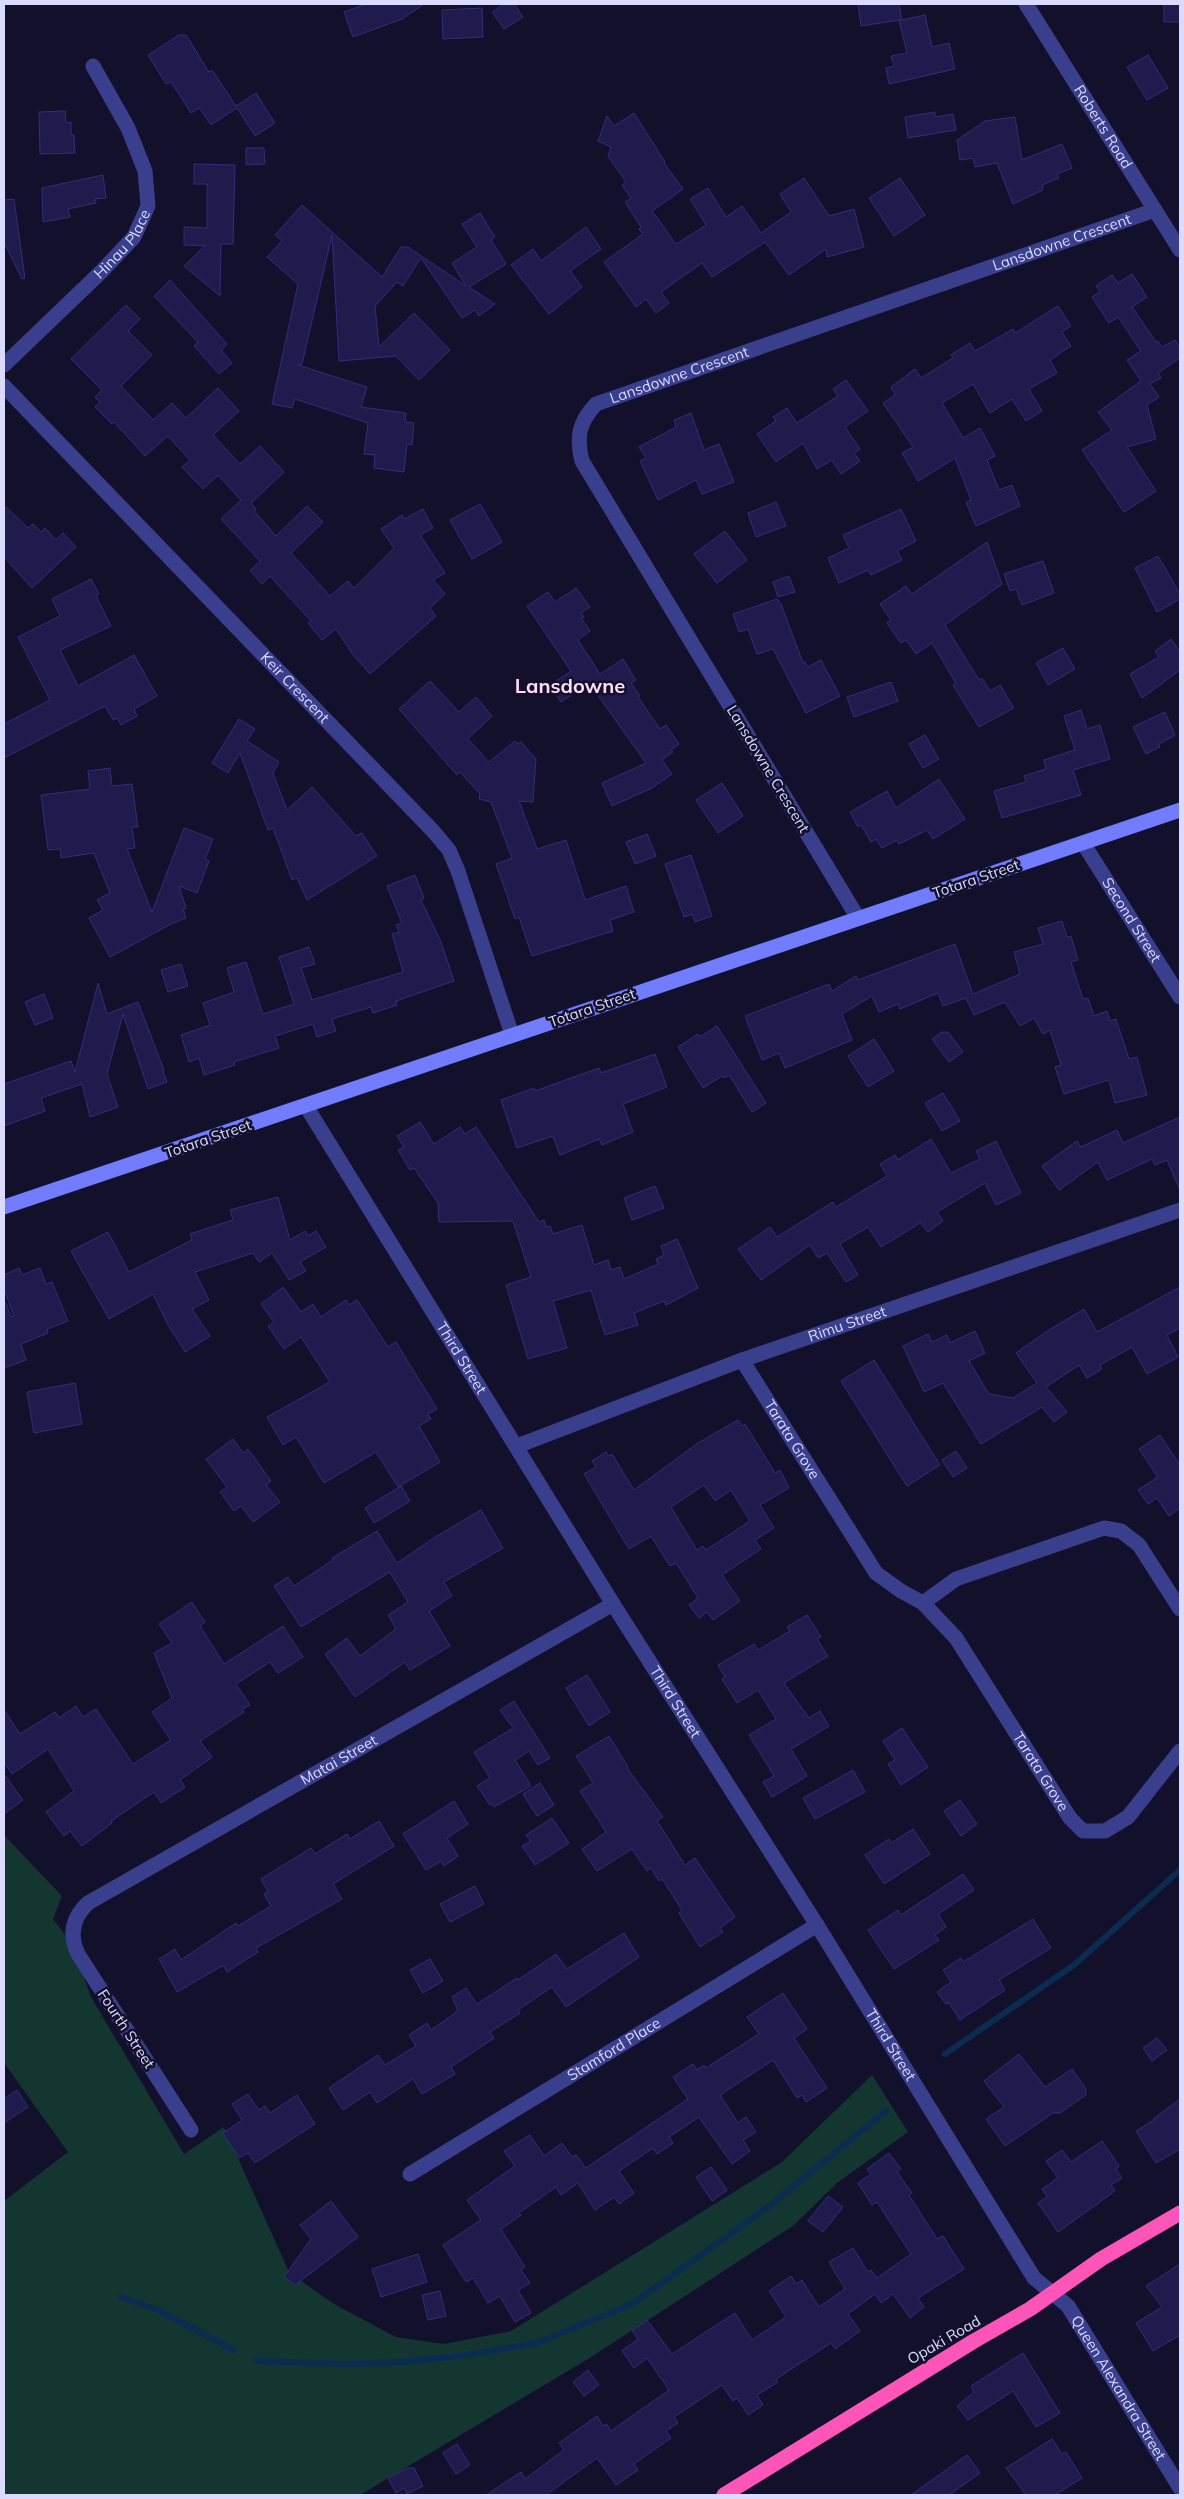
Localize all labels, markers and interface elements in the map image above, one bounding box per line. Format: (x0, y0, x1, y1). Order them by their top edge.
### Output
street label: Roberts Road (1070, 81, 1137, 172)
street label: Hinau Place (90, 206, 154, 283)
street label: Lansdowne Crescent (990, 209, 1134, 275)
street label: Lansdowne Crescent (607, 342, 751, 407)
street label: Keir Crescent (257, 648, 334, 727)
district label: Lansdowne (515, 673, 625, 698)
street label: Lansdowne Crescent (723, 702, 814, 836)
street label: Totara Street (930, 855, 1022, 902)
street label: Second Street (1098, 874, 1166, 966)
street label: Totara Street (546, 984, 638, 1031)
street label: Totara Street (162, 1115, 254, 1162)
street label: Rimu Street (805, 1301, 888, 1346)
street label: Third Street (432, 1318, 491, 1397)
street label: Tarata Grove (760, 1396, 825, 1483)
street label: Third Street (646, 1662, 705, 1741)
street label: Tarata Grove (1009, 1728, 1073, 1815)
street label: Matai Street (297, 1730, 380, 1789)
street label: Fourth Street (94, 1986, 159, 2072)
street label: Third Street (862, 2005, 920, 2084)
street label: Stamford Place (563, 2013, 664, 2085)
street label: Opaki Road (904, 2311, 984, 2368)
street label: Queen Alexandra Street (1067, 2312, 1171, 2464)

